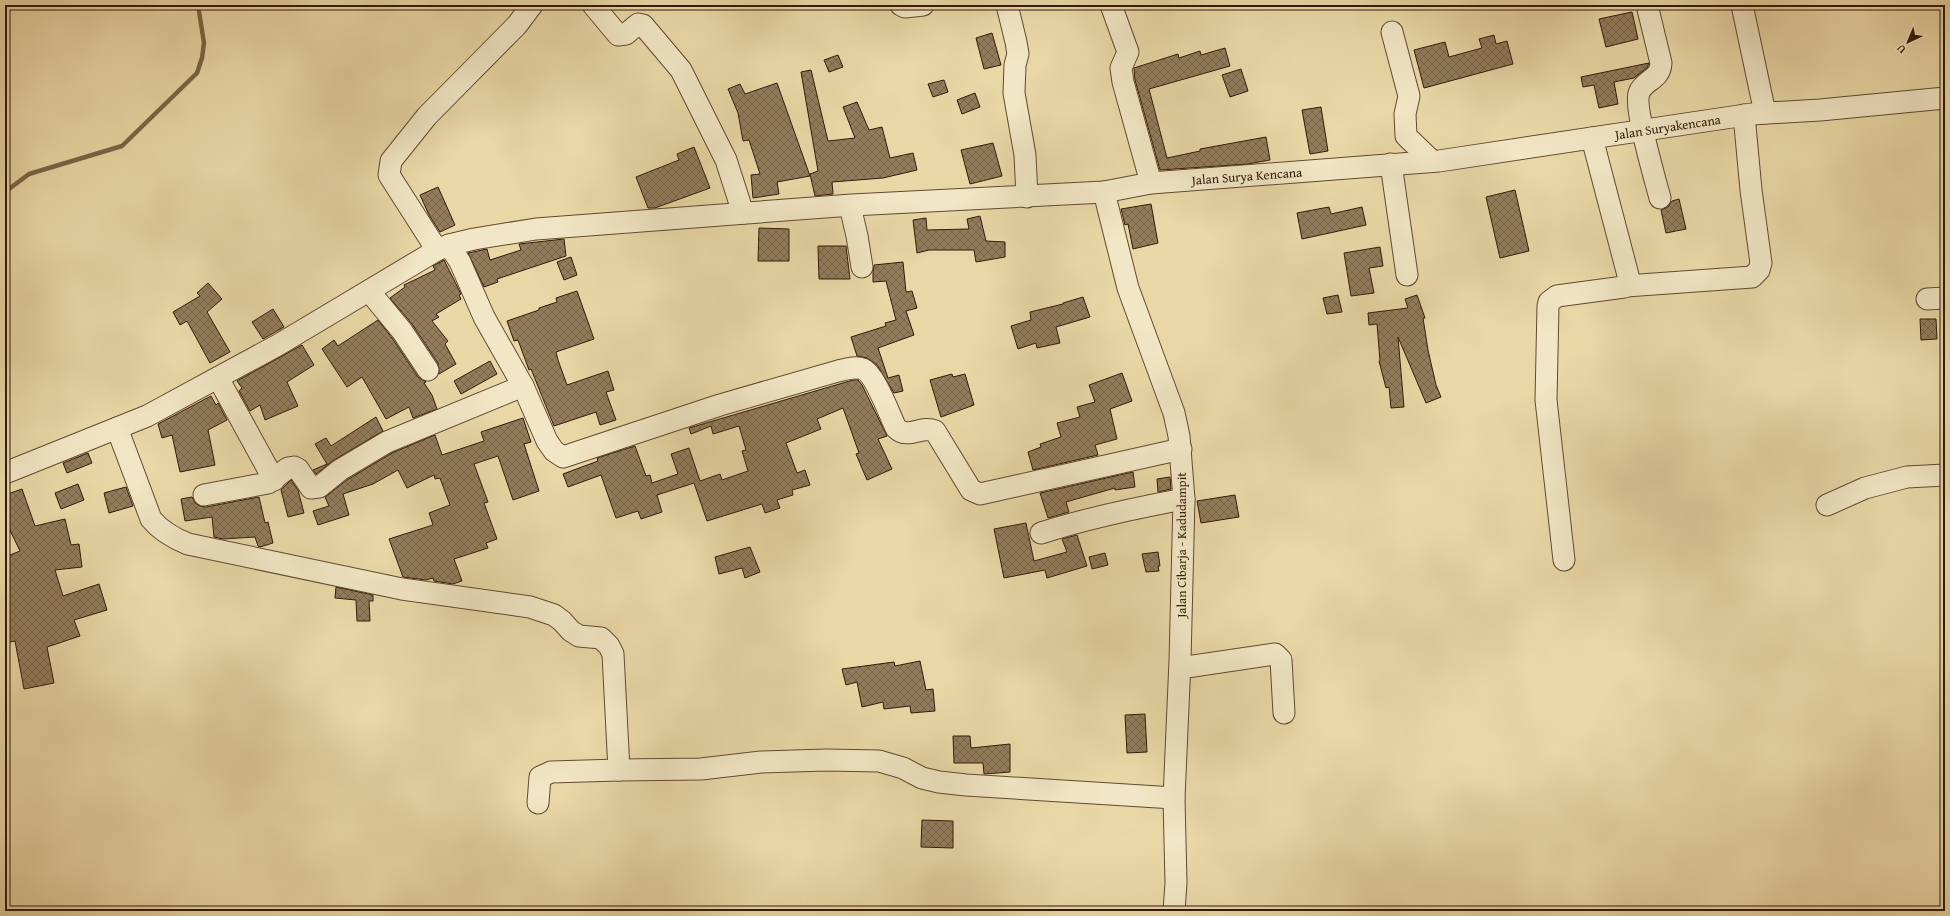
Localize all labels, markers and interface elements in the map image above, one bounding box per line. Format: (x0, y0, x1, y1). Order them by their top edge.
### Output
north arrow (1888, 22, 1928, 62)
text: U (1892, 40, 1909, 58)
street label: Jalan Suryakencana (1612, 110, 1723, 145)
street label: Jalan Surya Kencana (1189, 162, 1304, 190)
street label: Jalan Cibarja - Kadudampit (1172, 472, 1191, 620)

